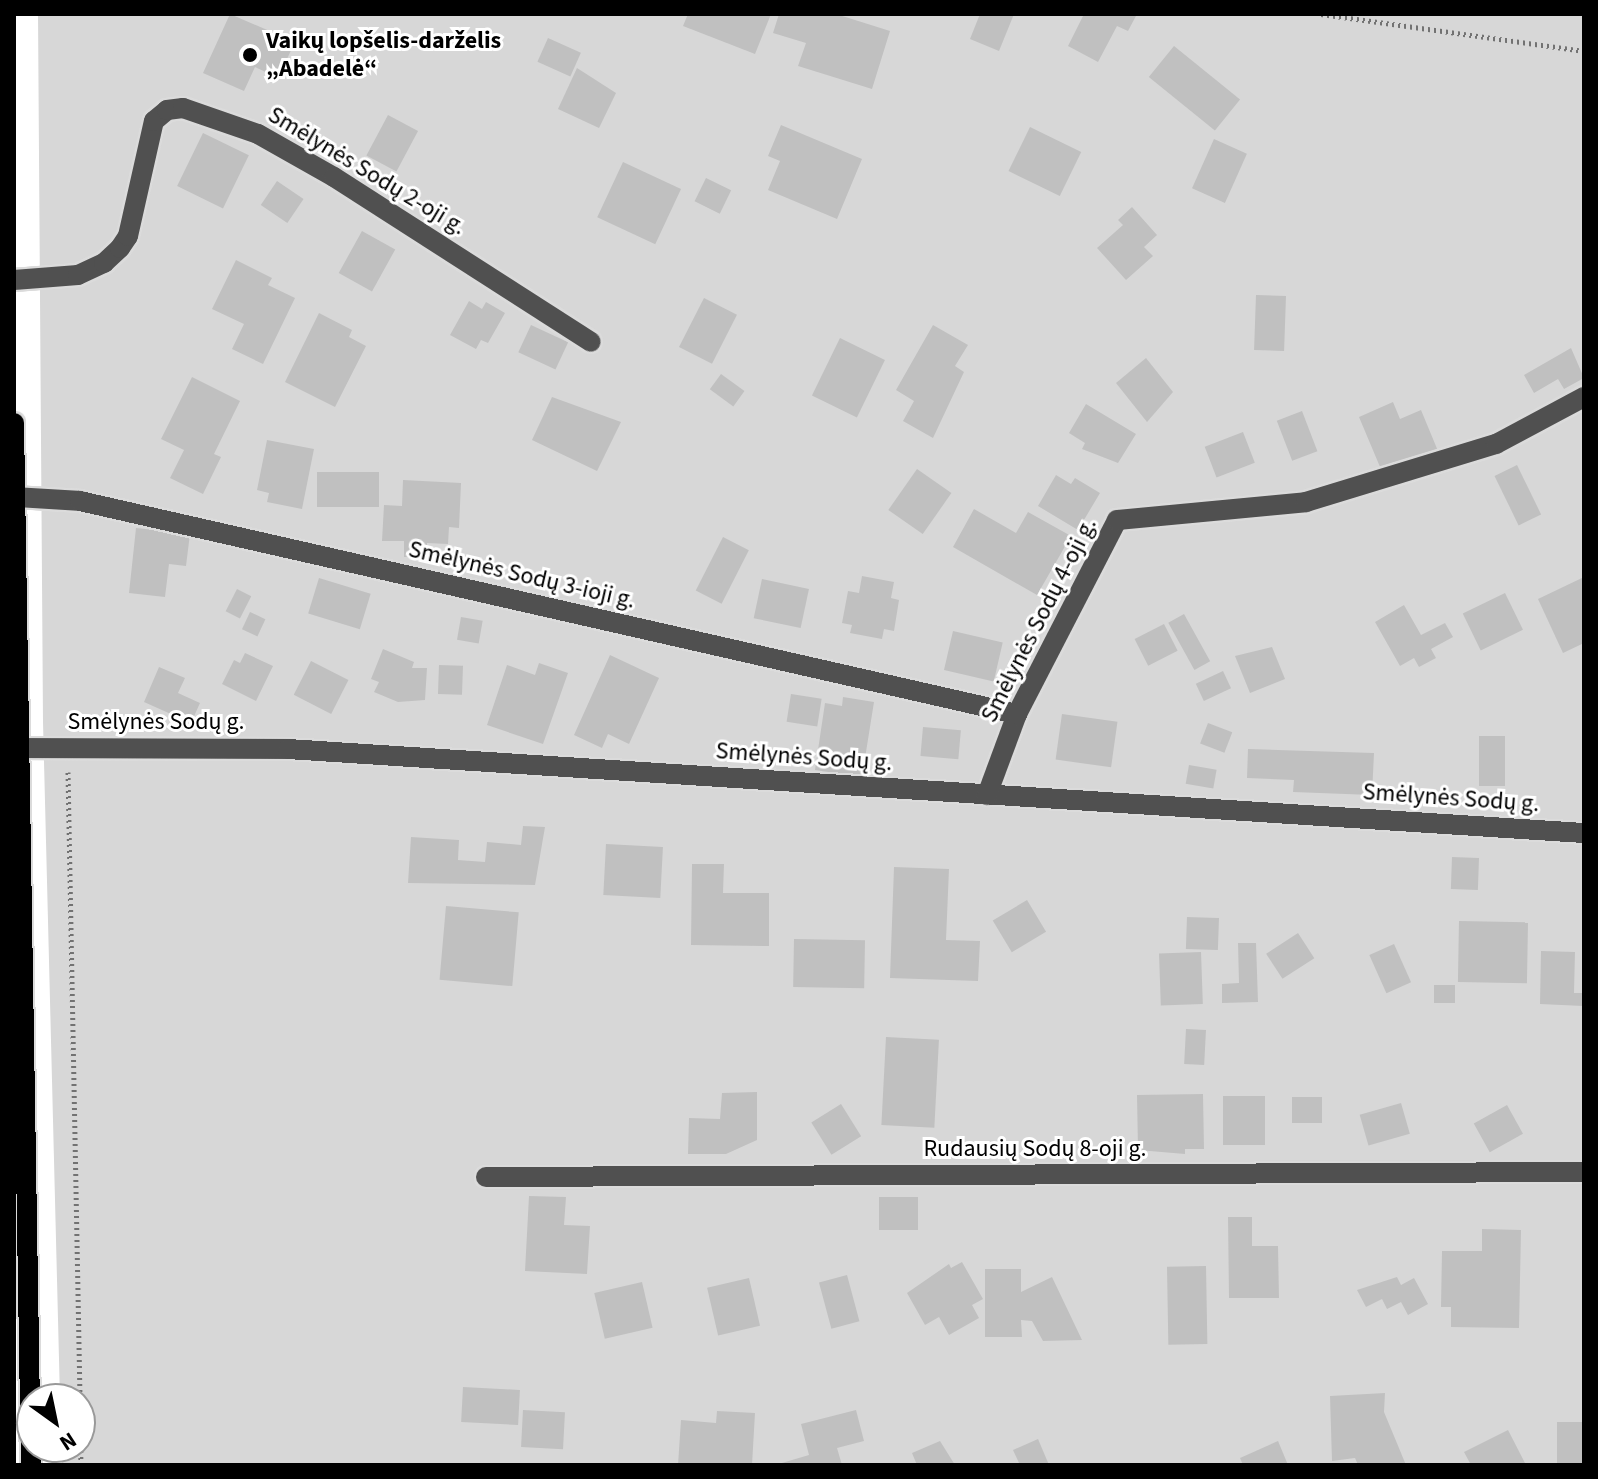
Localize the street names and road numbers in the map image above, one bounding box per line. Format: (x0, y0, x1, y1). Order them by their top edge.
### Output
street label: Smėlynės Sodų 2-oji g. (263, 100, 471, 242)
street label: Smėlynės Sodų 4-oji g. (975, 513, 1103, 727)
street label: Smėlynės Sodų 3-ioji g. (406, 535, 638, 615)
street label: Smėlynės Sodų g. (68, 708, 244, 736)
street label: Smėlynės Sodų g. (715, 736, 893, 778)
street label: Smėlynės Sodų g. (1362, 777, 1540, 819)
street label: Rudausių Sodų 8-oji g. (923, 1135, 1147, 1163)

